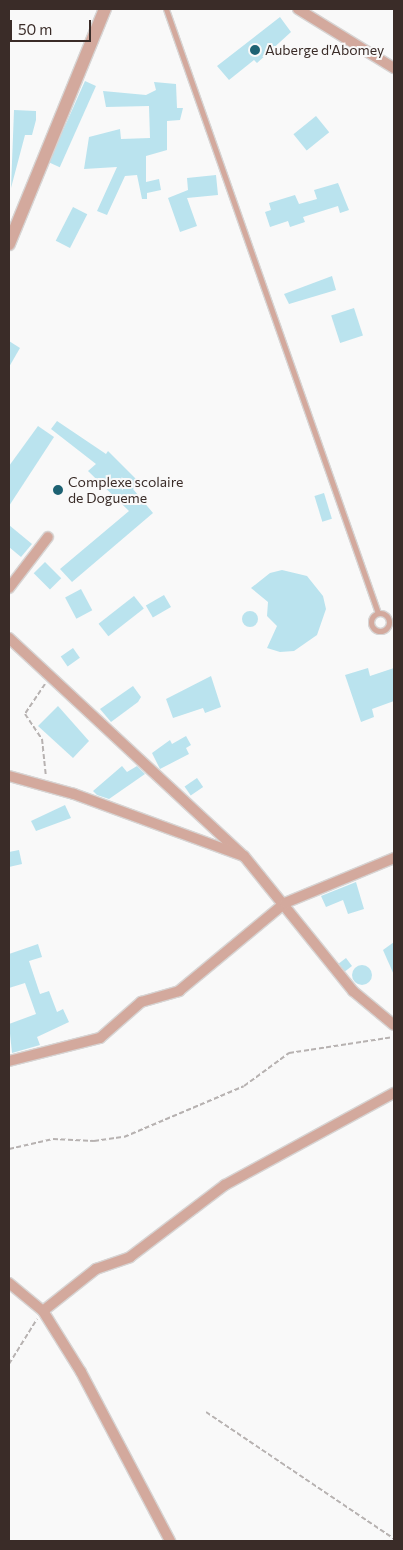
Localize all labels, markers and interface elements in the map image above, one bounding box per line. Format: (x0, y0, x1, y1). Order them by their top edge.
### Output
scale bar (12, 10, 94, 42)
text: 50 m (18, 20, 52, 38)
place label: Auberge d'Abomey (265, 42, 384, 58)
marker: Auberge d'Abomey (249, 44, 261, 56)
place label: Complexe scolaire de Dogueme (68, 474, 183, 507)
marker: Complexe scolaire de Dogueme (52, 484, 64, 496)

